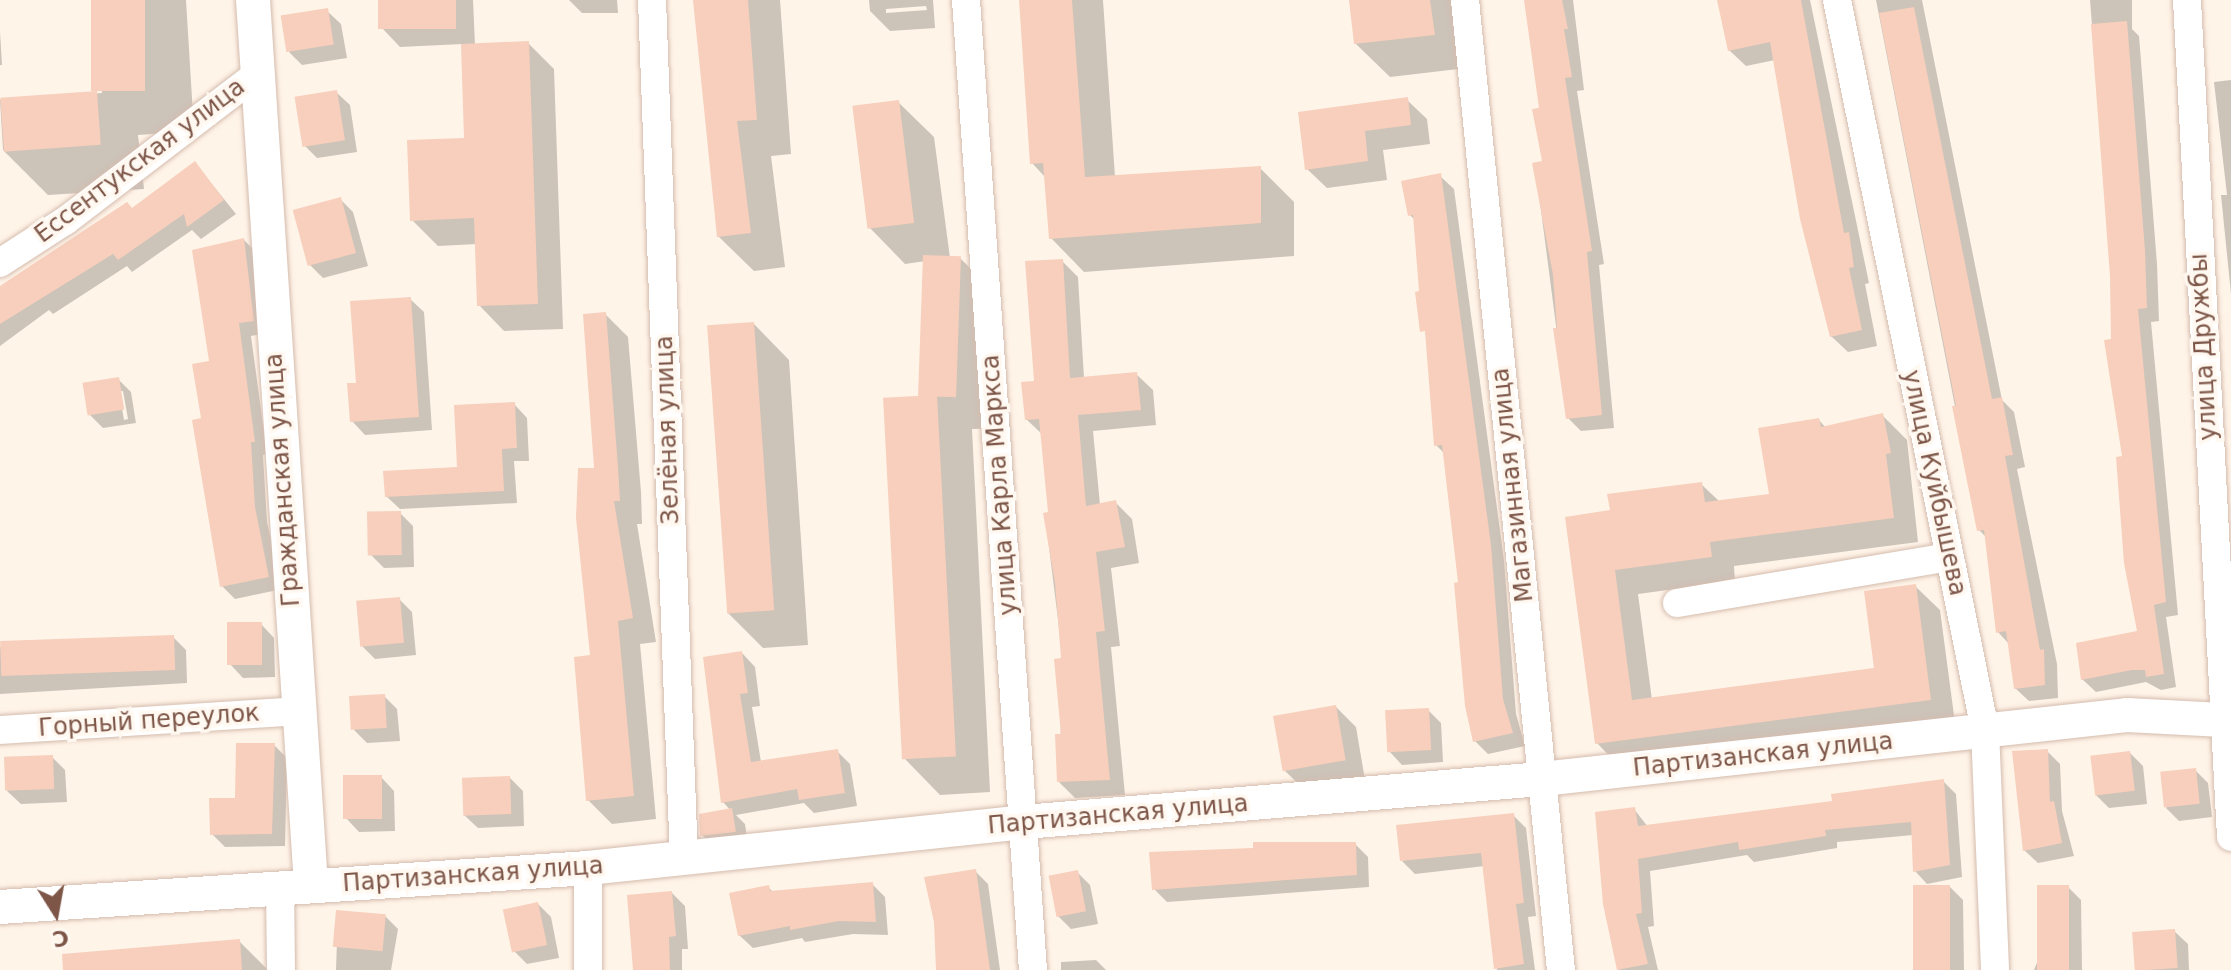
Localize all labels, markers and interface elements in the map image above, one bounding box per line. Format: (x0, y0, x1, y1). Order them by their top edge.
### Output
street label: Ессентукская улица (29, 73, 251, 249)
street label: улица Дружбы (2185, 253, 2223, 441)
street label: Зелёная улица (650, 335, 686, 525)
street label: Гражданская улица (260, 352, 306, 608)
street label: улица Карла Маркса (977, 354, 1023, 616)
street label: Магазинная улица (1486, 366, 1540, 604)
street label: улица Куйбышева (1896, 368, 1972, 598)
street label: Горный переулок (37, 699, 261, 743)
street label: Партизанская улица (1632, 727, 1894, 783)
street label: Партизанская улица (987, 789, 1249, 841)
street label: Партизанская улица (342, 852, 604, 898)
north arrow (16, 874, 96, 954)
text: С (50, 924, 71, 952)

